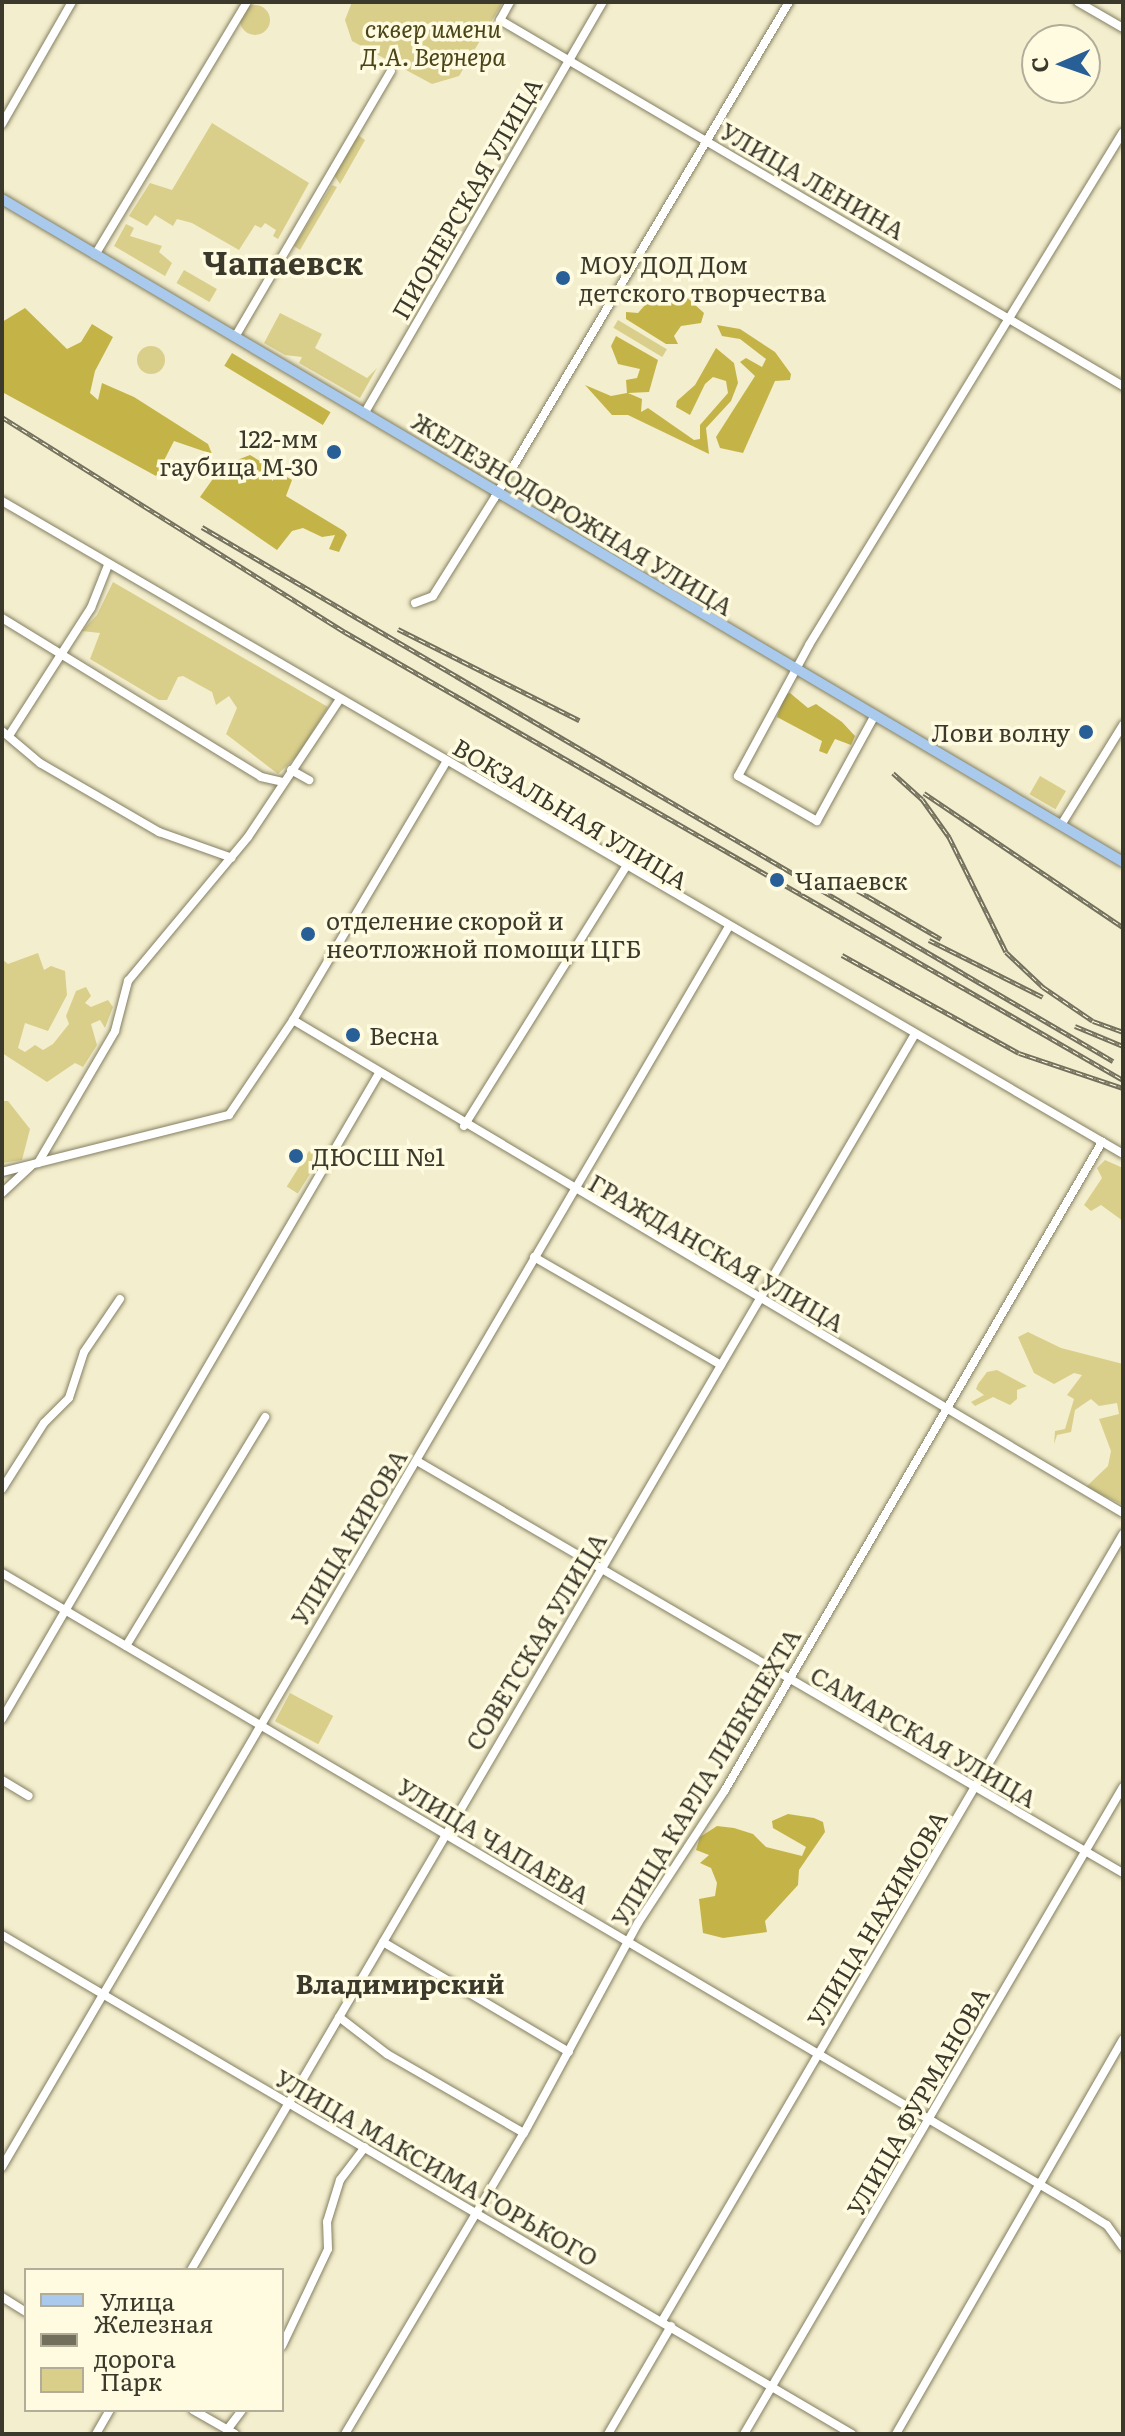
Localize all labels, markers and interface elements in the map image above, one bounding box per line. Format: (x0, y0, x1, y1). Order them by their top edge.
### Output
park label: сквер имени Д.А. Вернера (360, 14, 506, 70)
north arrow (1021, 24, 1101, 104)
text: С (1022, 56, 1055, 73)
street label: ПИОНЕРСКАЯ УЛИЦА (385, 72, 547, 324)
street label: УЛИЦА ЛЕНИНА (716, 116, 910, 244)
district label: Чапаевск (203, 242, 363, 280)
place label: МОУ ДОД Дом детского творчества (579, 250, 826, 306)
marker: МОУ ДОД Дом детского творчества (554, 269, 572, 287)
street label: ЖЕЛЕЗНОДОРОЖНАЯ УЛИЦА (407, 406, 739, 620)
place label: 122-мм гаубица М-30 (159, 424, 318, 480)
marker: 122-мм гаубица М-30 (325, 443, 343, 461)
place label: Лови волну (931, 718, 1070, 746)
marker: Лови волну (1077, 723, 1095, 741)
street label: ВОКЗАЛЬНАЯ УЛИЦА (448, 731, 694, 895)
place label: Чапаевск (795, 866, 908, 894)
marker: Чапаевск (766, 869, 788, 891)
place label: отделение скорой и неотложной помощи ЦГБ (326, 906, 641, 962)
marker: отделение скорой и неотложной помощи ЦГБ (297, 923, 319, 945)
place label: Весна (369, 1021, 439, 1049)
marker: Весна (344, 1026, 362, 1044)
place label: ДЮСШ №1 (312, 1142, 445, 1170)
marker: ДЮСШ №1 (287, 1147, 305, 1165)
street label: ГРАЖДАНСКАЯ УЛИЦА (584, 1167, 850, 1337)
street label: УЛИЦА КИРОВА (284, 1444, 412, 1630)
street label: СОВЕТСКАЯ УЛИЦА (459, 1527, 611, 1755)
street label: УЛИЦА КАРЛА ЛИБКНЕХТА (605, 1623, 805, 1931)
street label: САМАРСКАЯ УЛИЦА (806, 1660, 1042, 1812)
street label: УЛИЦА ЧАПАЕВА (393, 1771, 595, 1909)
street label: УЛИЦА НАХИМОВА (800, 1805, 952, 2031)
district label: Владимирский (296, 1967, 504, 1999)
street label: УЛИЦА ФУРМАНОВА (840, 1982, 994, 2220)
street label: УЛИЦА МАКСИМА ГОРЬКОГО (271, 2063, 603, 2271)
legend (24, 2268, 284, 2412)
text: Улица (100, 2283, 175, 2318)
text: Железная дорога (94, 2305, 213, 2375)
text: Парк (100, 2363, 162, 2398)

